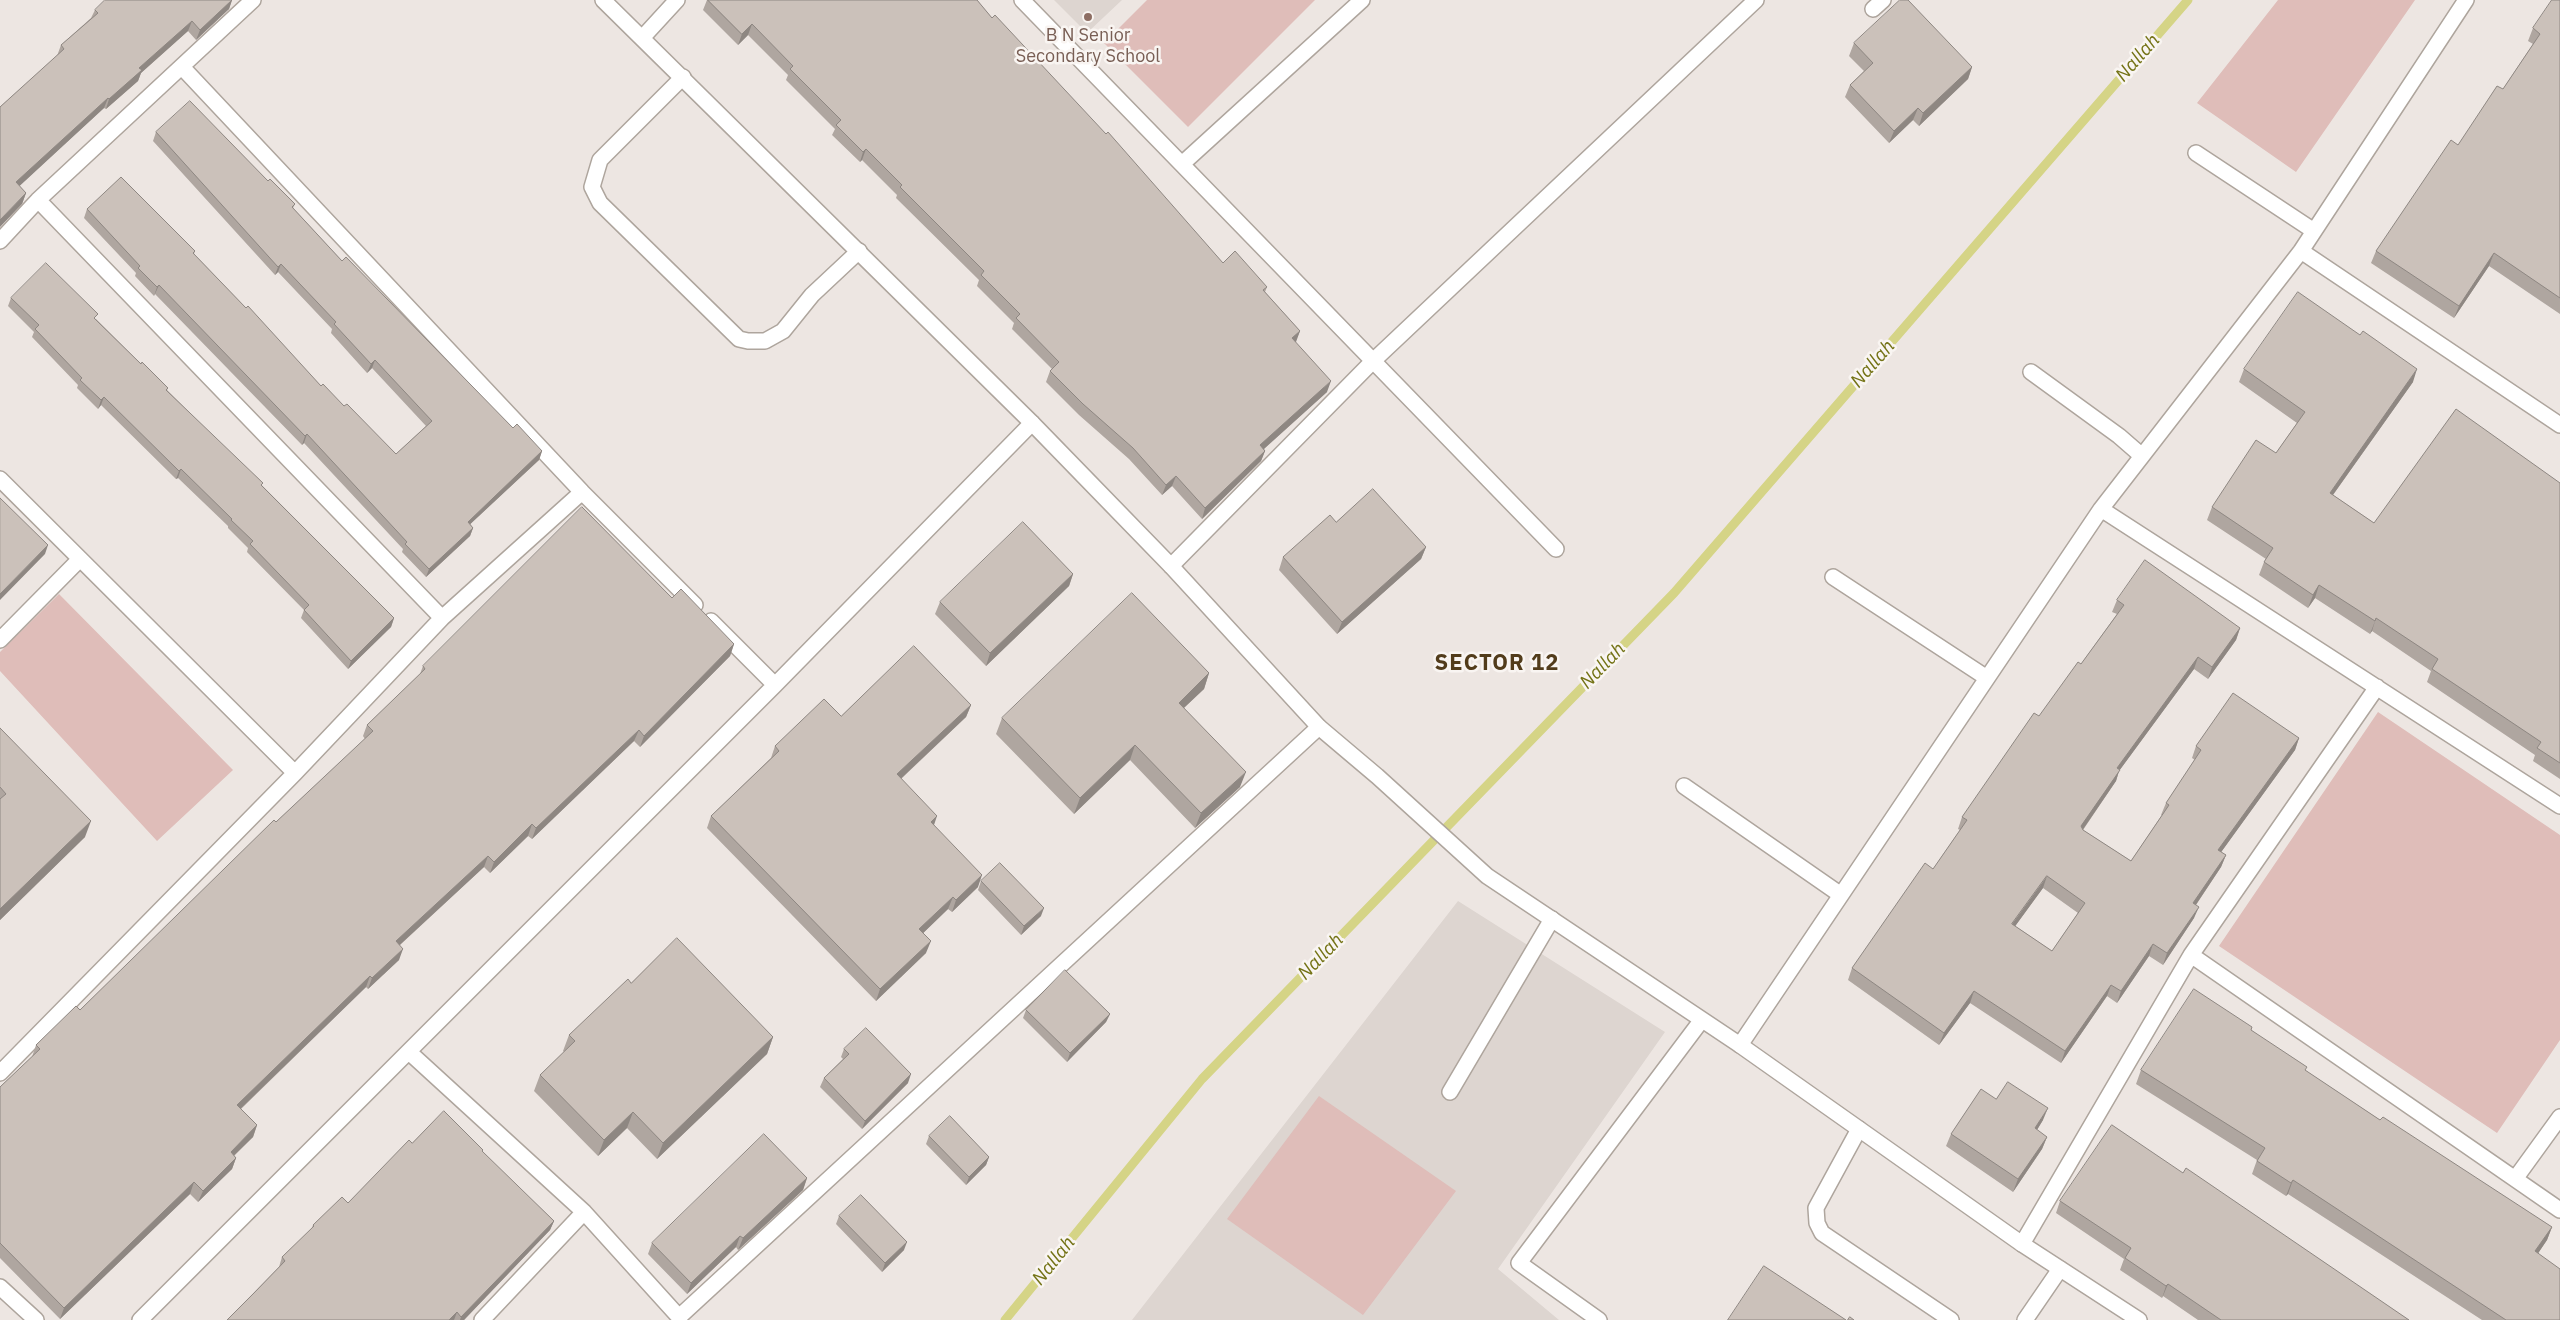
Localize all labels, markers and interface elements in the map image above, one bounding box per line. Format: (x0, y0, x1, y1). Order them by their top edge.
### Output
marker: B N Senior Secondary School (1082, 11, 1094, 23)
place label: B N Senior Secondary School (1016, 25, 1160, 68)
water label: Nallah (2111, 29, 2165, 87)
water label: Nallah (1846, 335, 1900, 393)
water label: Nallah (1575, 638, 1631, 694)
district label: SECTOR 12 (1433, 651, 1561, 677)
water label: Nallah (1293, 929, 1349, 985)
water label: Nallah (1028, 1232, 1080, 1290)

